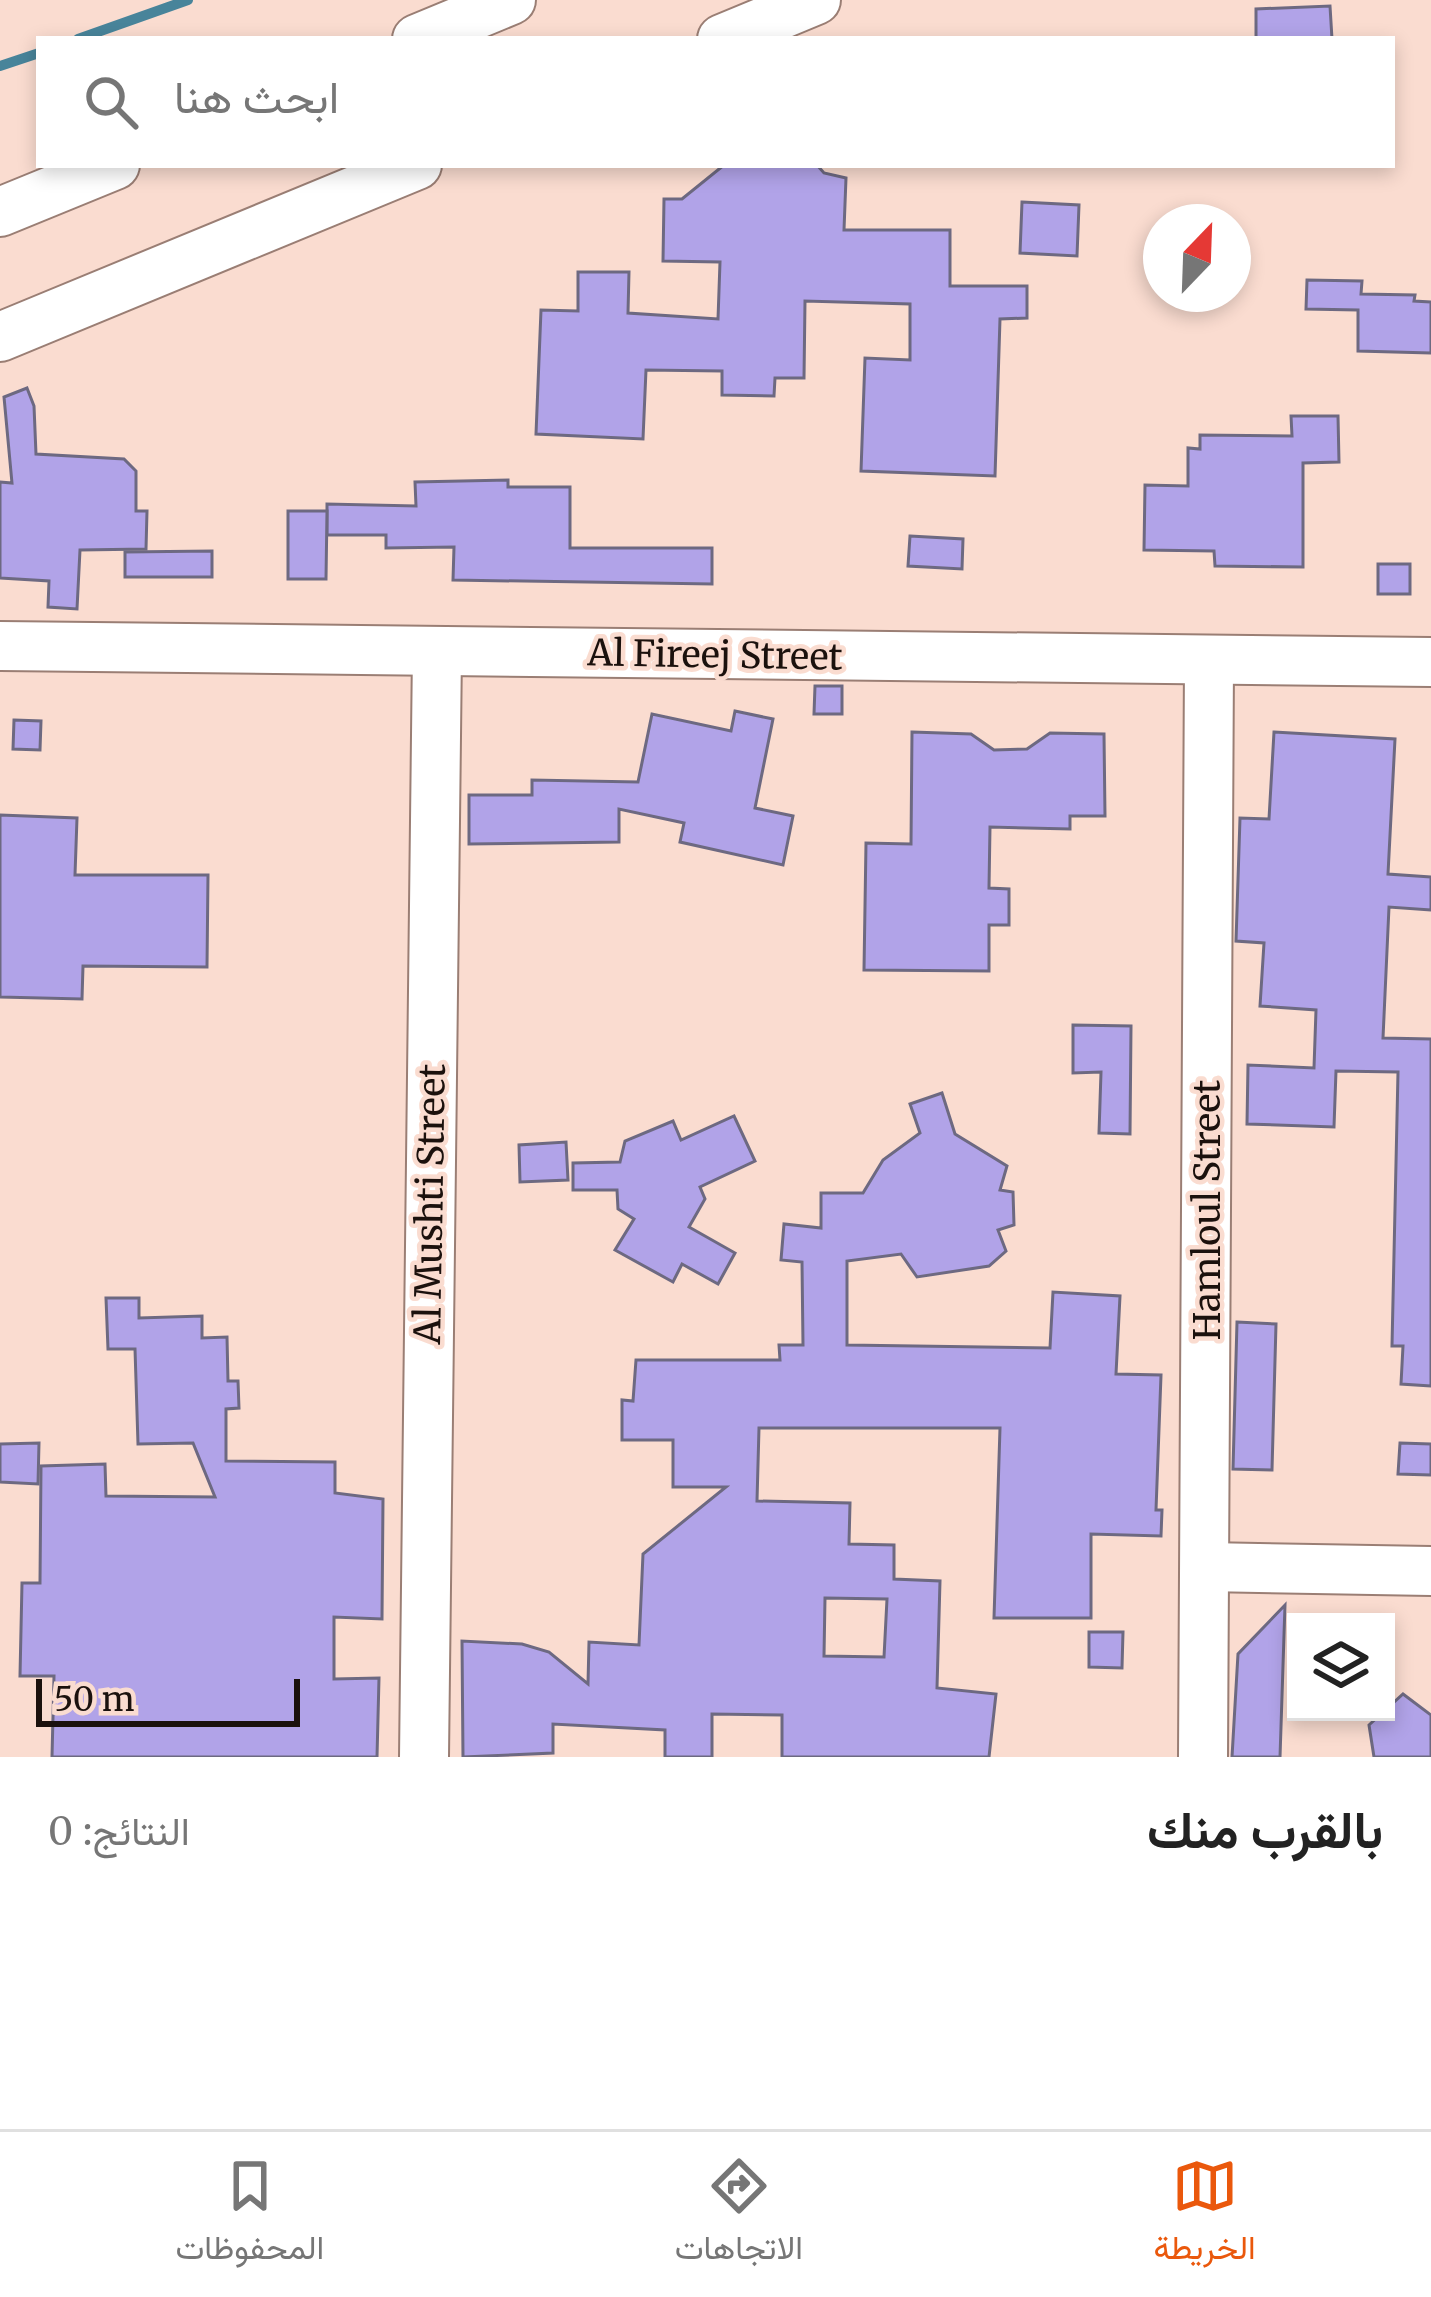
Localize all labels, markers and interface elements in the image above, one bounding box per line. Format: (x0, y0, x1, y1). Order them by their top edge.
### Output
search box (36, 36, 1395, 168)
icon: search (78, 69, 144, 135)
text: ابحث هنا (174, 69, 339, 125)
north arrow (1143, 204, 1251, 312)
street label: Al Fireej Street (586, 630, 843, 680)
street label: Al Mushti Street (405, 1063, 455, 1346)
street label: Hamloul Street (1185, 1080, 1230, 1340)
map controls (1287, 1613, 1395, 1721)
button: layers (1287, 1613, 1395, 1721)
scale bar (36, 1673, 300, 1726)
text: 50 m (54, 1679, 135, 1720)
text: بالقرب منك (1147, 1798, 1383, 1862)
text: النتائج: 0 (48, 1807, 190, 1856)
tab: المحفوظات (175, 2153, 324, 2277)
tab: الاتجاهات (675, 2153, 803, 2277)
tab: الخريطة (1154, 2153, 1256, 2277)

